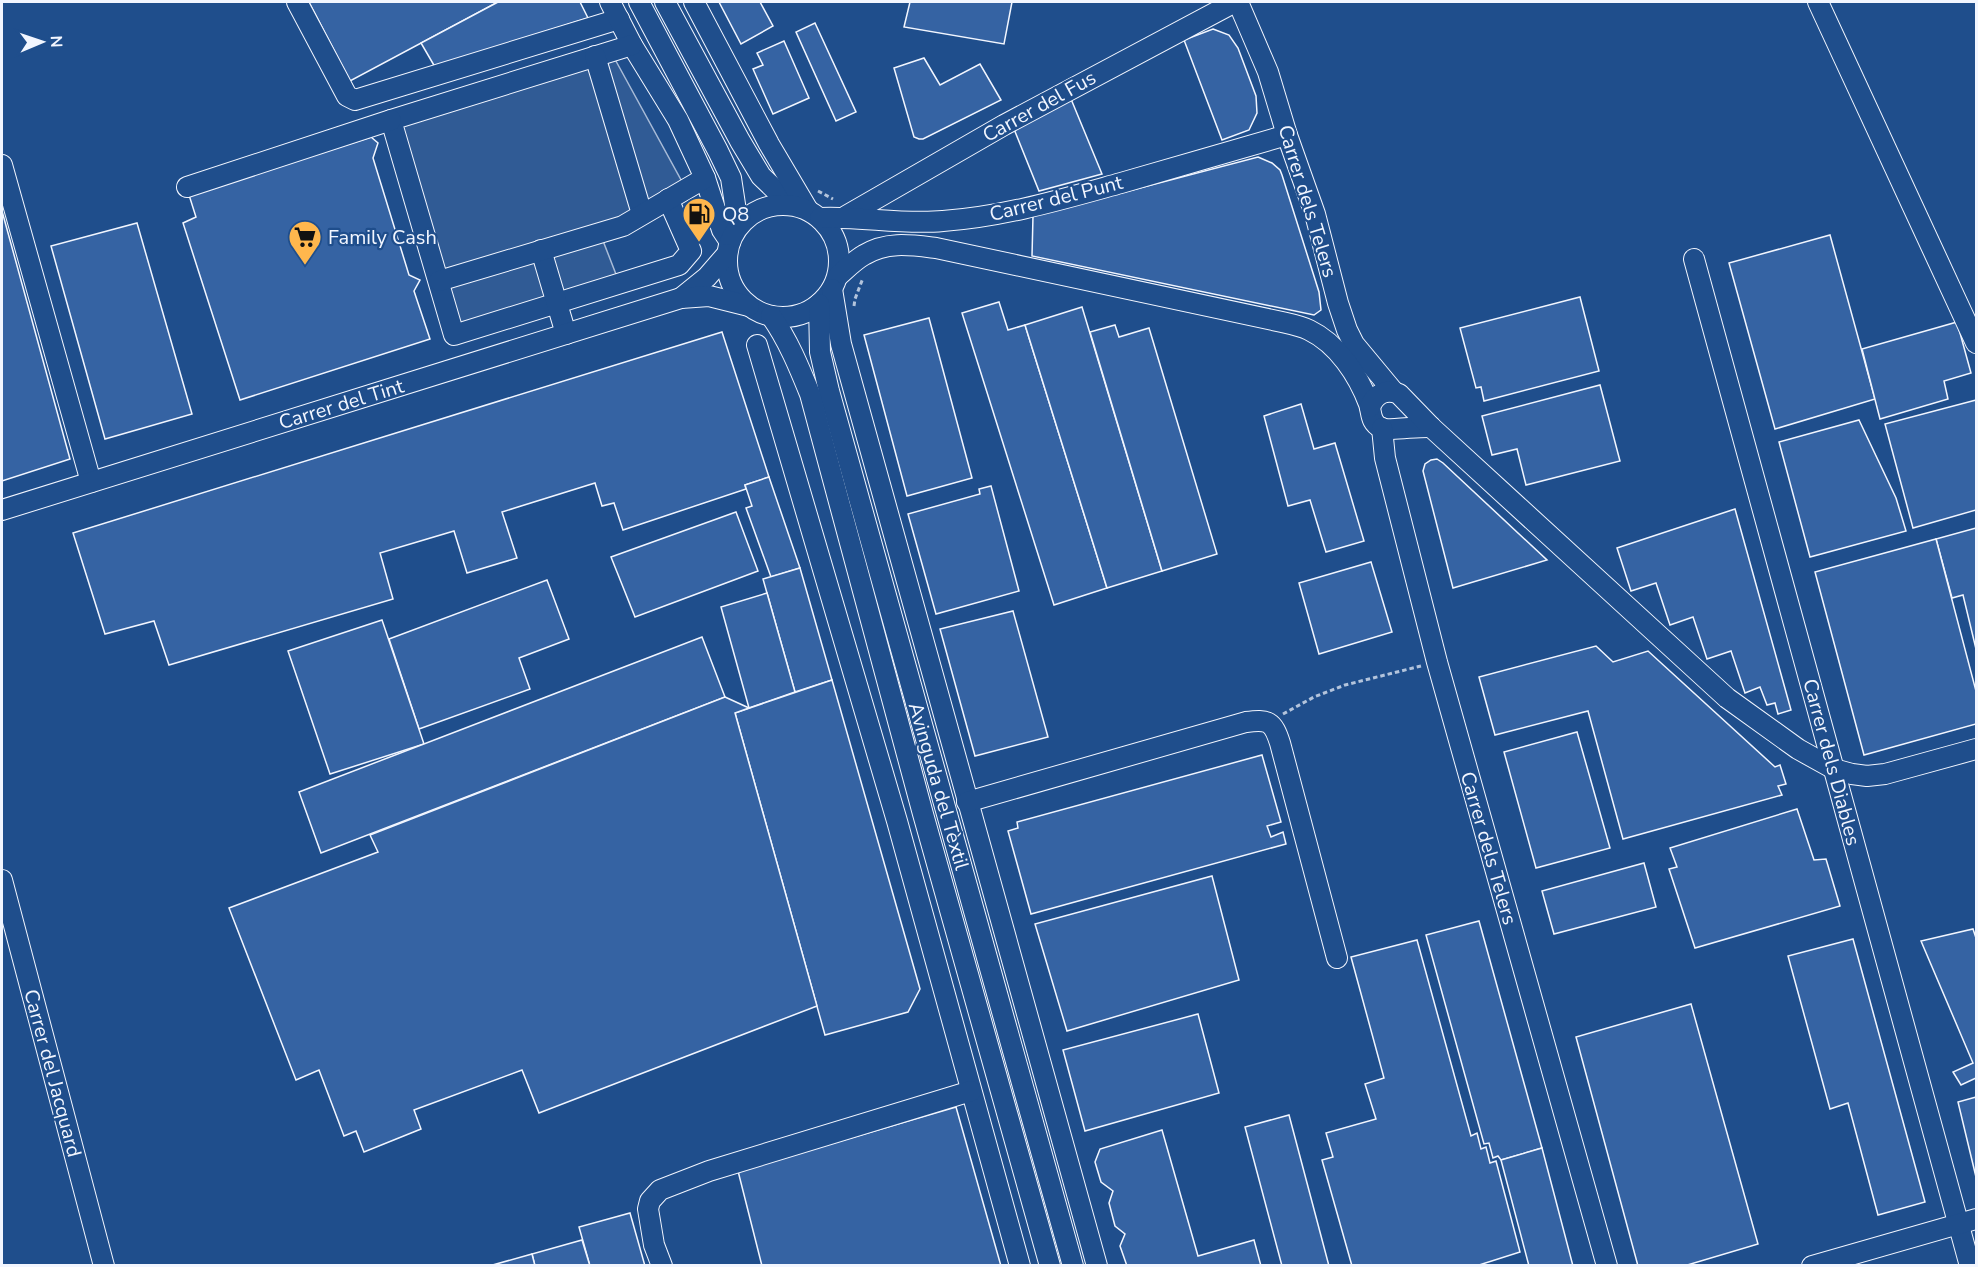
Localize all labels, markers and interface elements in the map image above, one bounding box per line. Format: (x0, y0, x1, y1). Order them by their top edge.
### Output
north arrow (12, 12, 72, 72)
text: N (45, 35, 67, 48)
street label: Carrer del Fus (978, 64, 1101, 149)
street label: Carrer dels Telers (1272, 122, 1344, 281)
street label: Carrer del Punt (987, 169, 1126, 228)
fuel station icon: Q8 (681, 196, 717, 243)
place label: Q8 (722, 201, 749, 228)
supermarket icon: Family Cash (287, 219, 323, 266)
place label: Family Cash (328, 224, 437, 251)
street label: Carrer del Tint (275, 372, 408, 436)
street label: Carrer dels Diables (1796, 676, 1867, 848)
street label: Avinguda del Tèxtil (902, 699, 975, 873)
street label: Carrer dels Telers (1454, 768, 1523, 928)
street label: Carrer del Jacquard (17, 986, 88, 1160)

